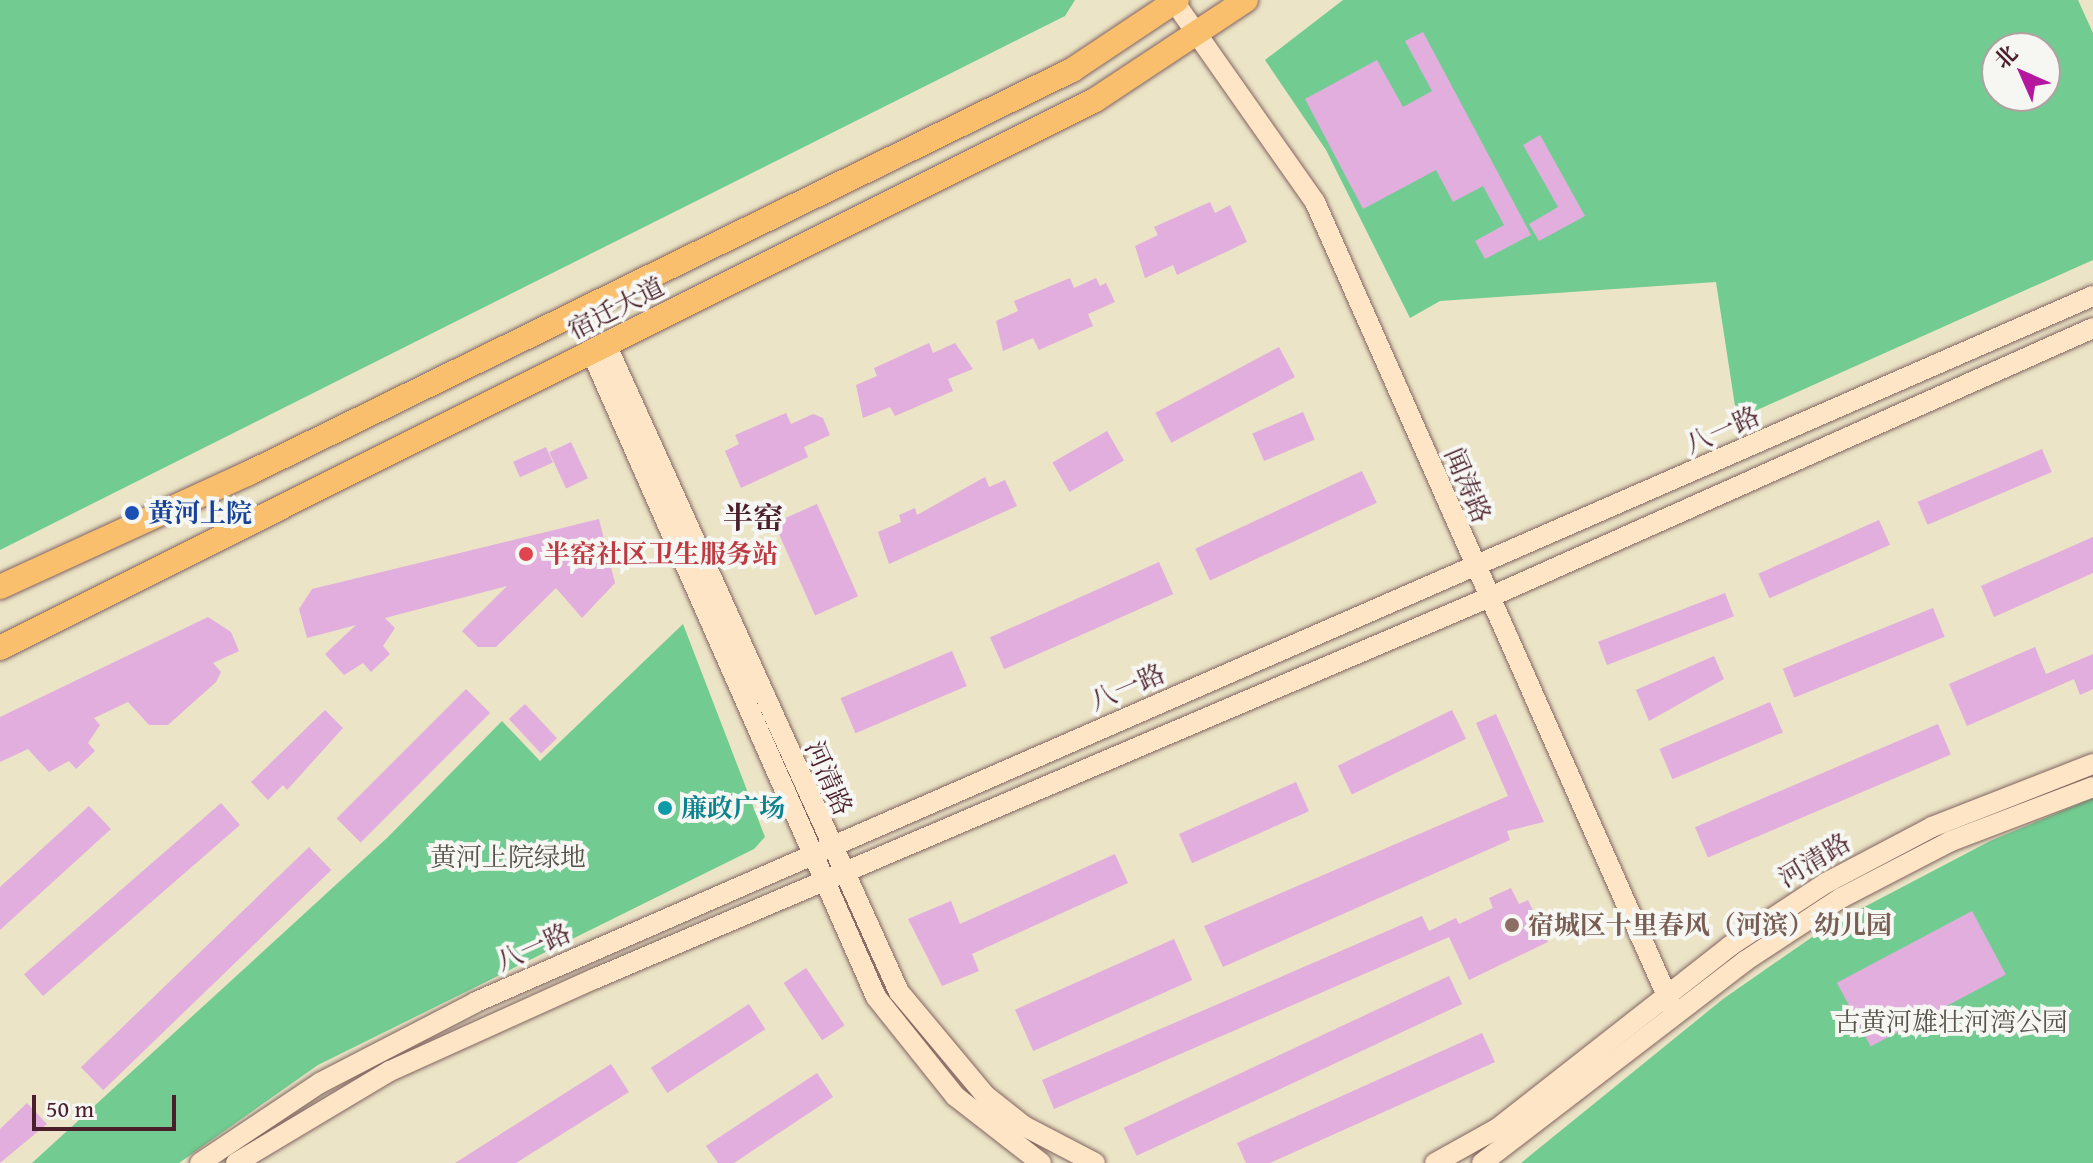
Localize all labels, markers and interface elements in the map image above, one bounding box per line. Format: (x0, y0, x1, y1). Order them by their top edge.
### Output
north arrow (1981, 32, 2061, 112)
text: 北 (1986, 37, 2025, 76)
street label: 宿迁大道 (563, 270, 669, 346)
street label: 八一路 (1680, 400, 1764, 460)
street label: 闻涛路 (1438, 443, 1498, 527)
place label: 黄河上院 (148, 497, 252, 529)
district label: 半窑 (723, 499, 783, 535)
marker: 黄河上院 (123, 504, 141, 522)
place label: 半窑社区卫生服务站 (544, 538, 778, 570)
marker: 半窑社区卫生服务站 (515, 543, 537, 565)
street label: 八一路 (1085, 657, 1169, 717)
street label: 河清路 (799, 736, 859, 820)
place label: 廉政广场 (681, 792, 785, 824)
marker: 廉政广场 (656, 799, 674, 817)
street label: 河清路 (1773, 827, 1855, 893)
park label: 黄河上院绿地 (430, 841, 586, 873)
place label: 宿城区十里春风（河滨）幼儿园 (1528, 909, 1892, 941)
marker: 宿城区十里春风（河滨）幼儿园 (1503, 916, 1521, 934)
street label: 八一路 (491, 917, 575, 977)
park label: 古黄河雄壮河湾公园 (1834, 1006, 2068, 1038)
scale bar (36, 1079, 180, 1129)
text: 50 m (46, 1091, 94, 1126)

